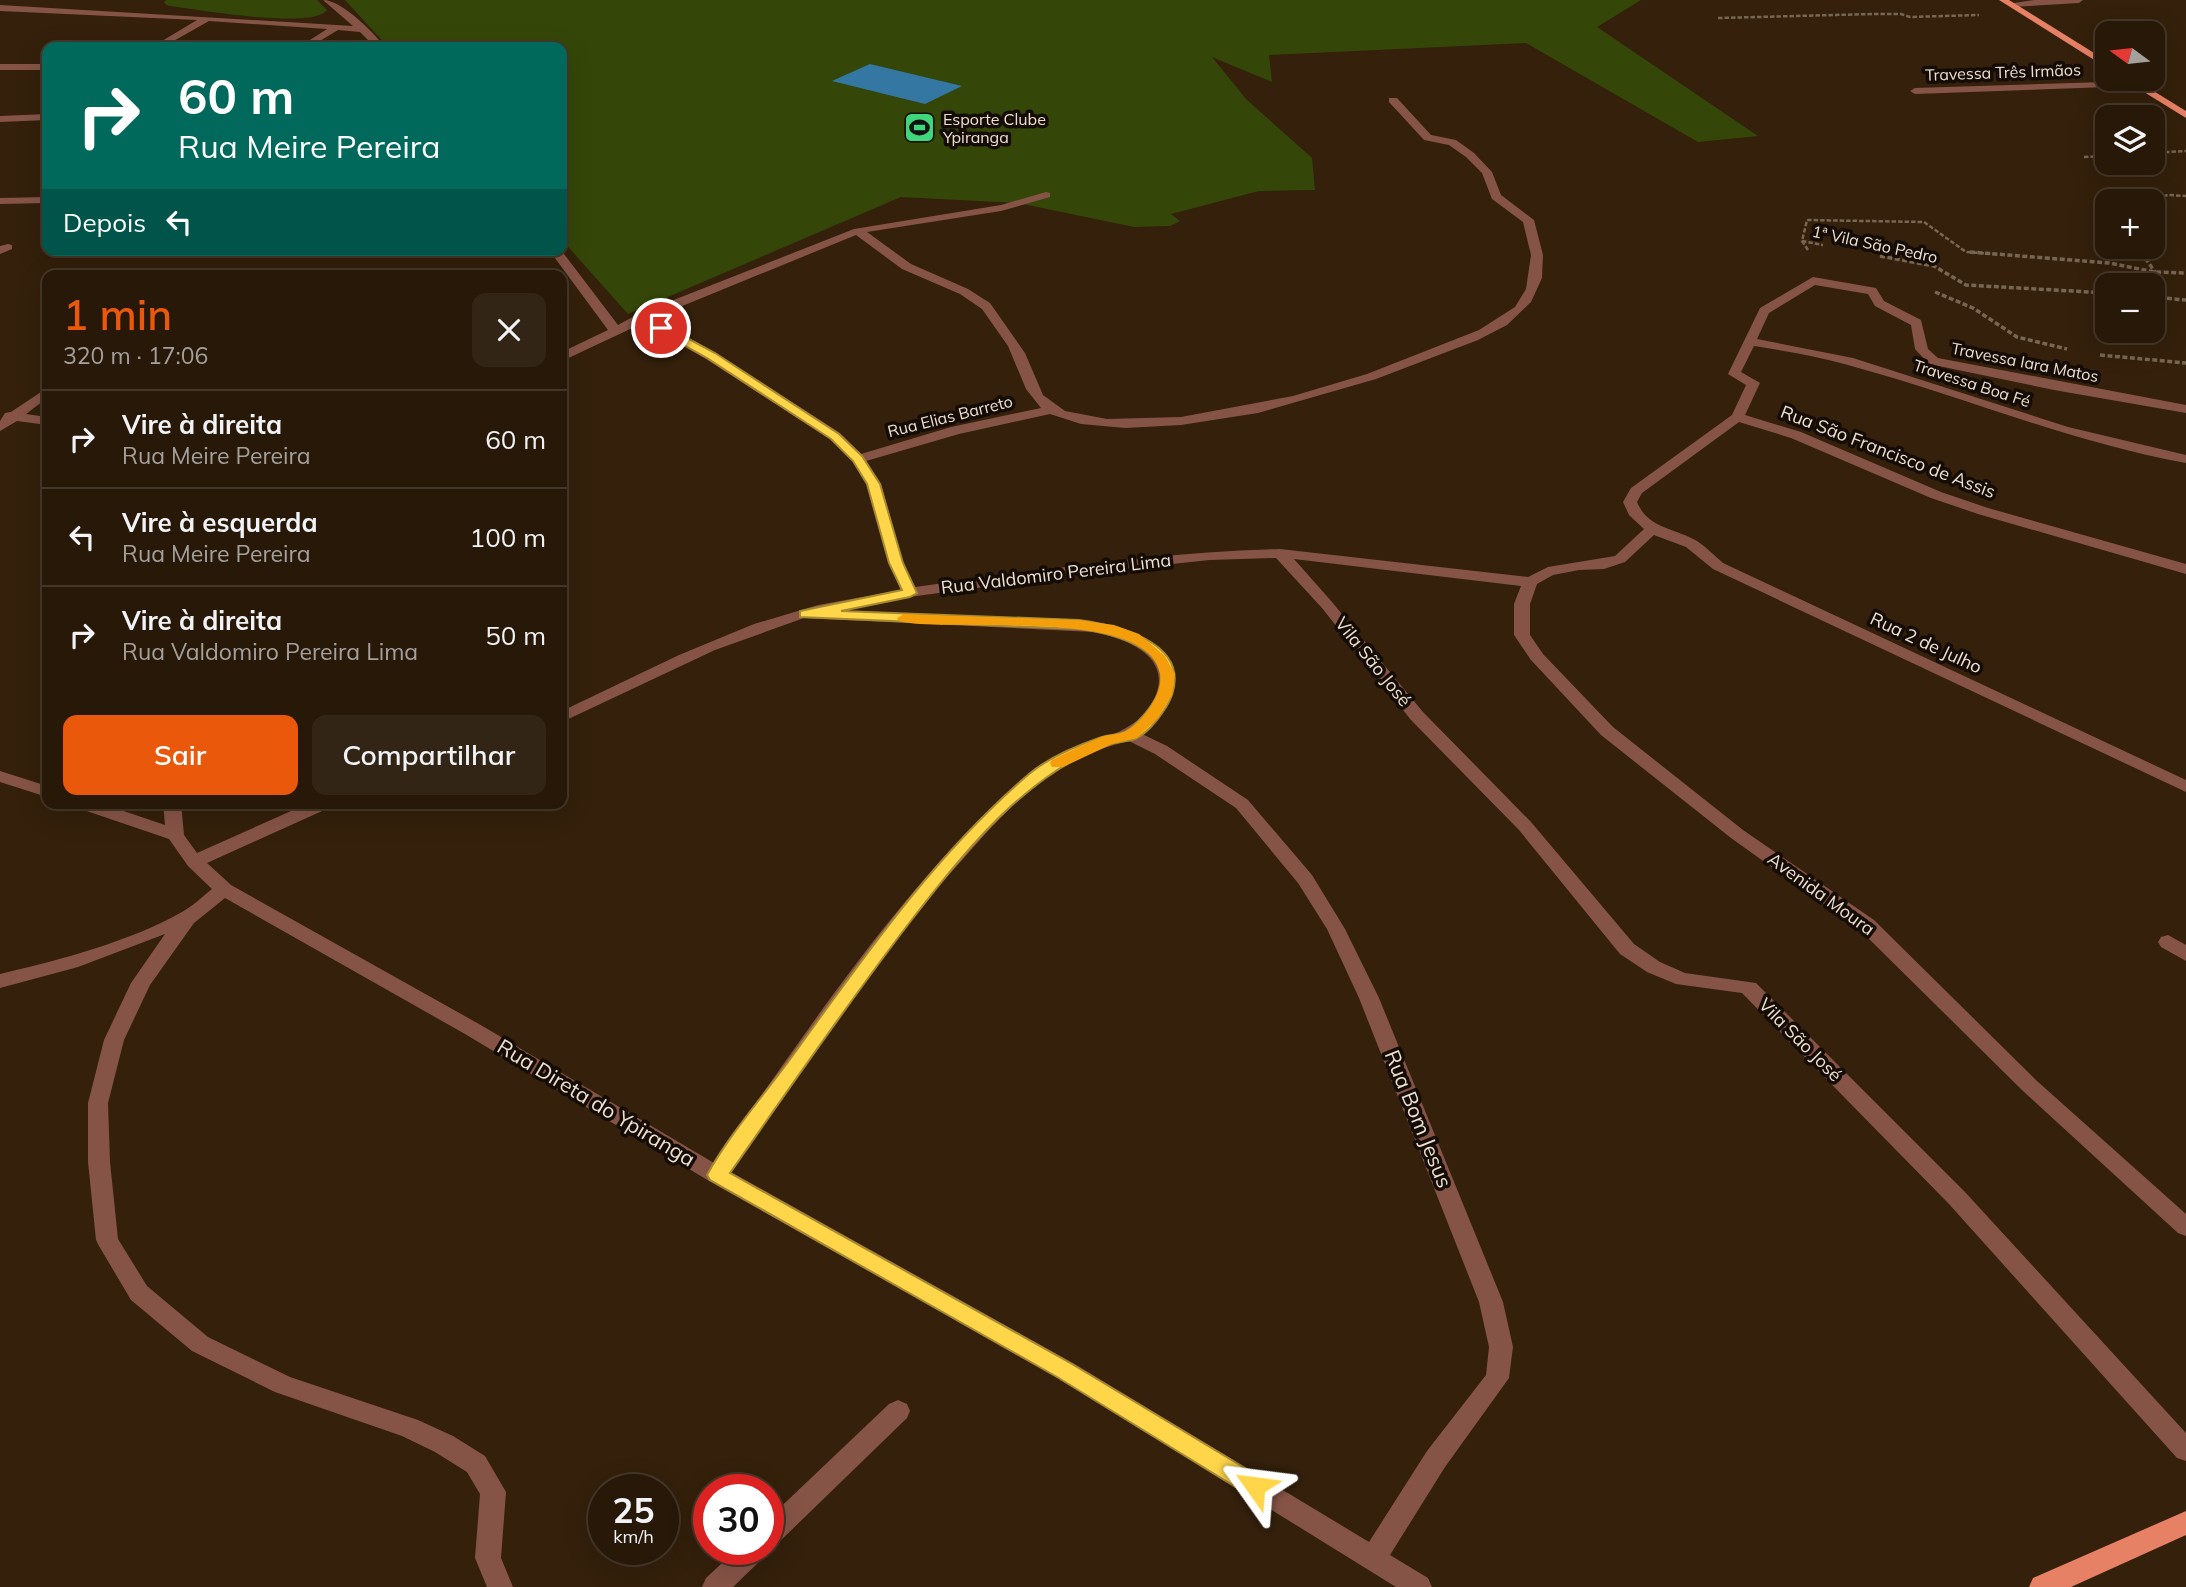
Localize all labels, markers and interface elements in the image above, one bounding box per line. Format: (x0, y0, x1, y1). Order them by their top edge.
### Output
north arrow (2095, 21, 2165, 91)
map controls (2095, 21, 2165, 343)
street label: Travessa Três Irmãos (1925, 59, 2081, 85)
text: 60 m (178, 65, 294, 126)
icon: right (63, 70, 154, 161)
button: layers (2095, 105, 2165, 175)
place label: Esporte Clube Ypiranga (942, 109, 1046, 147)
sports icon: Esporte Clube Ypiranga (903, 111, 937, 145)
text: Rua Meire Pereira (178, 126, 440, 166)
button: + (2095, 189, 2165, 259)
icon: left (160, 203, 198, 241)
text: Depois (63, 206, 146, 239)
street label: 1ª Vila São Pedro (1810, 221, 1940, 267)
button: − (2095, 273, 2165, 343)
text: 1 min (63, 288, 172, 341)
button: close (472, 293, 546, 367)
pin (631, 298, 691, 358)
icon: arrive (642, 309, 680, 347)
street label: Travessa Iara Matos (1950, 338, 2100, 386)
text: 320 m · 17:06 (63, 341, 208, 370)
street label: Travessa Boa Fé (1911, 355, 2033, 411)
street label: Rua Elias Barreto (885, 391, 1015, 441)
street label: Rua São Francisco de Assis (1777, 400, 1999, 503)
text: Vire à direita (122, 408, 282, 441)
icon: right (63, 420, 101, 458)
text: 60 m (485, 423, 546, 456)
text: Rua Meire Pereira (122, 441, 311, 470)
text: Vire à esquerda (122, 506, 318, 539)
icon: left (63, 518, 101, 556)
text: 100 m (470, 521, 546, 554)
text: Rua Meire Pereira (122, 539, 311, 568)
street label: Rua Valdomiro Pereira Lima (940, 548, 1172, 599)
text: Vire à direita (122, 604, 282, 637)
street label: Rua 2 de Julho (1867, 607, 1986, 678)
street label: Vila São José (1330, 612, 1416, 711)
icon: right (63, 616, 101, 654)
text: 50 m (485, 619, 546, 652)
text: Rua Valdomiro Pereira Lima (122, 637, 418, 666)
button: Sair (63, 715, 298, 795)
button: Compartilhar (312, 715, 546, 795)
street label: Avenida Moura (1763, 847, 1879, 940)
street label: Vila São José (1754, 993, 1847, 1086)
street label: Rua Direta do Ypiranga (493, 1033, 700, 1172)
street label: Rua Bom Jesus (1379, 1046, 1458, 1191)
position arrow (1218, 1449, 1292, 1523)
speed limit sign: 30 (693, 1474, 784, 1565)
text: 25 (612, 1488, 655, 1532)
text: km/h (613, 1525, 654, 1548)

